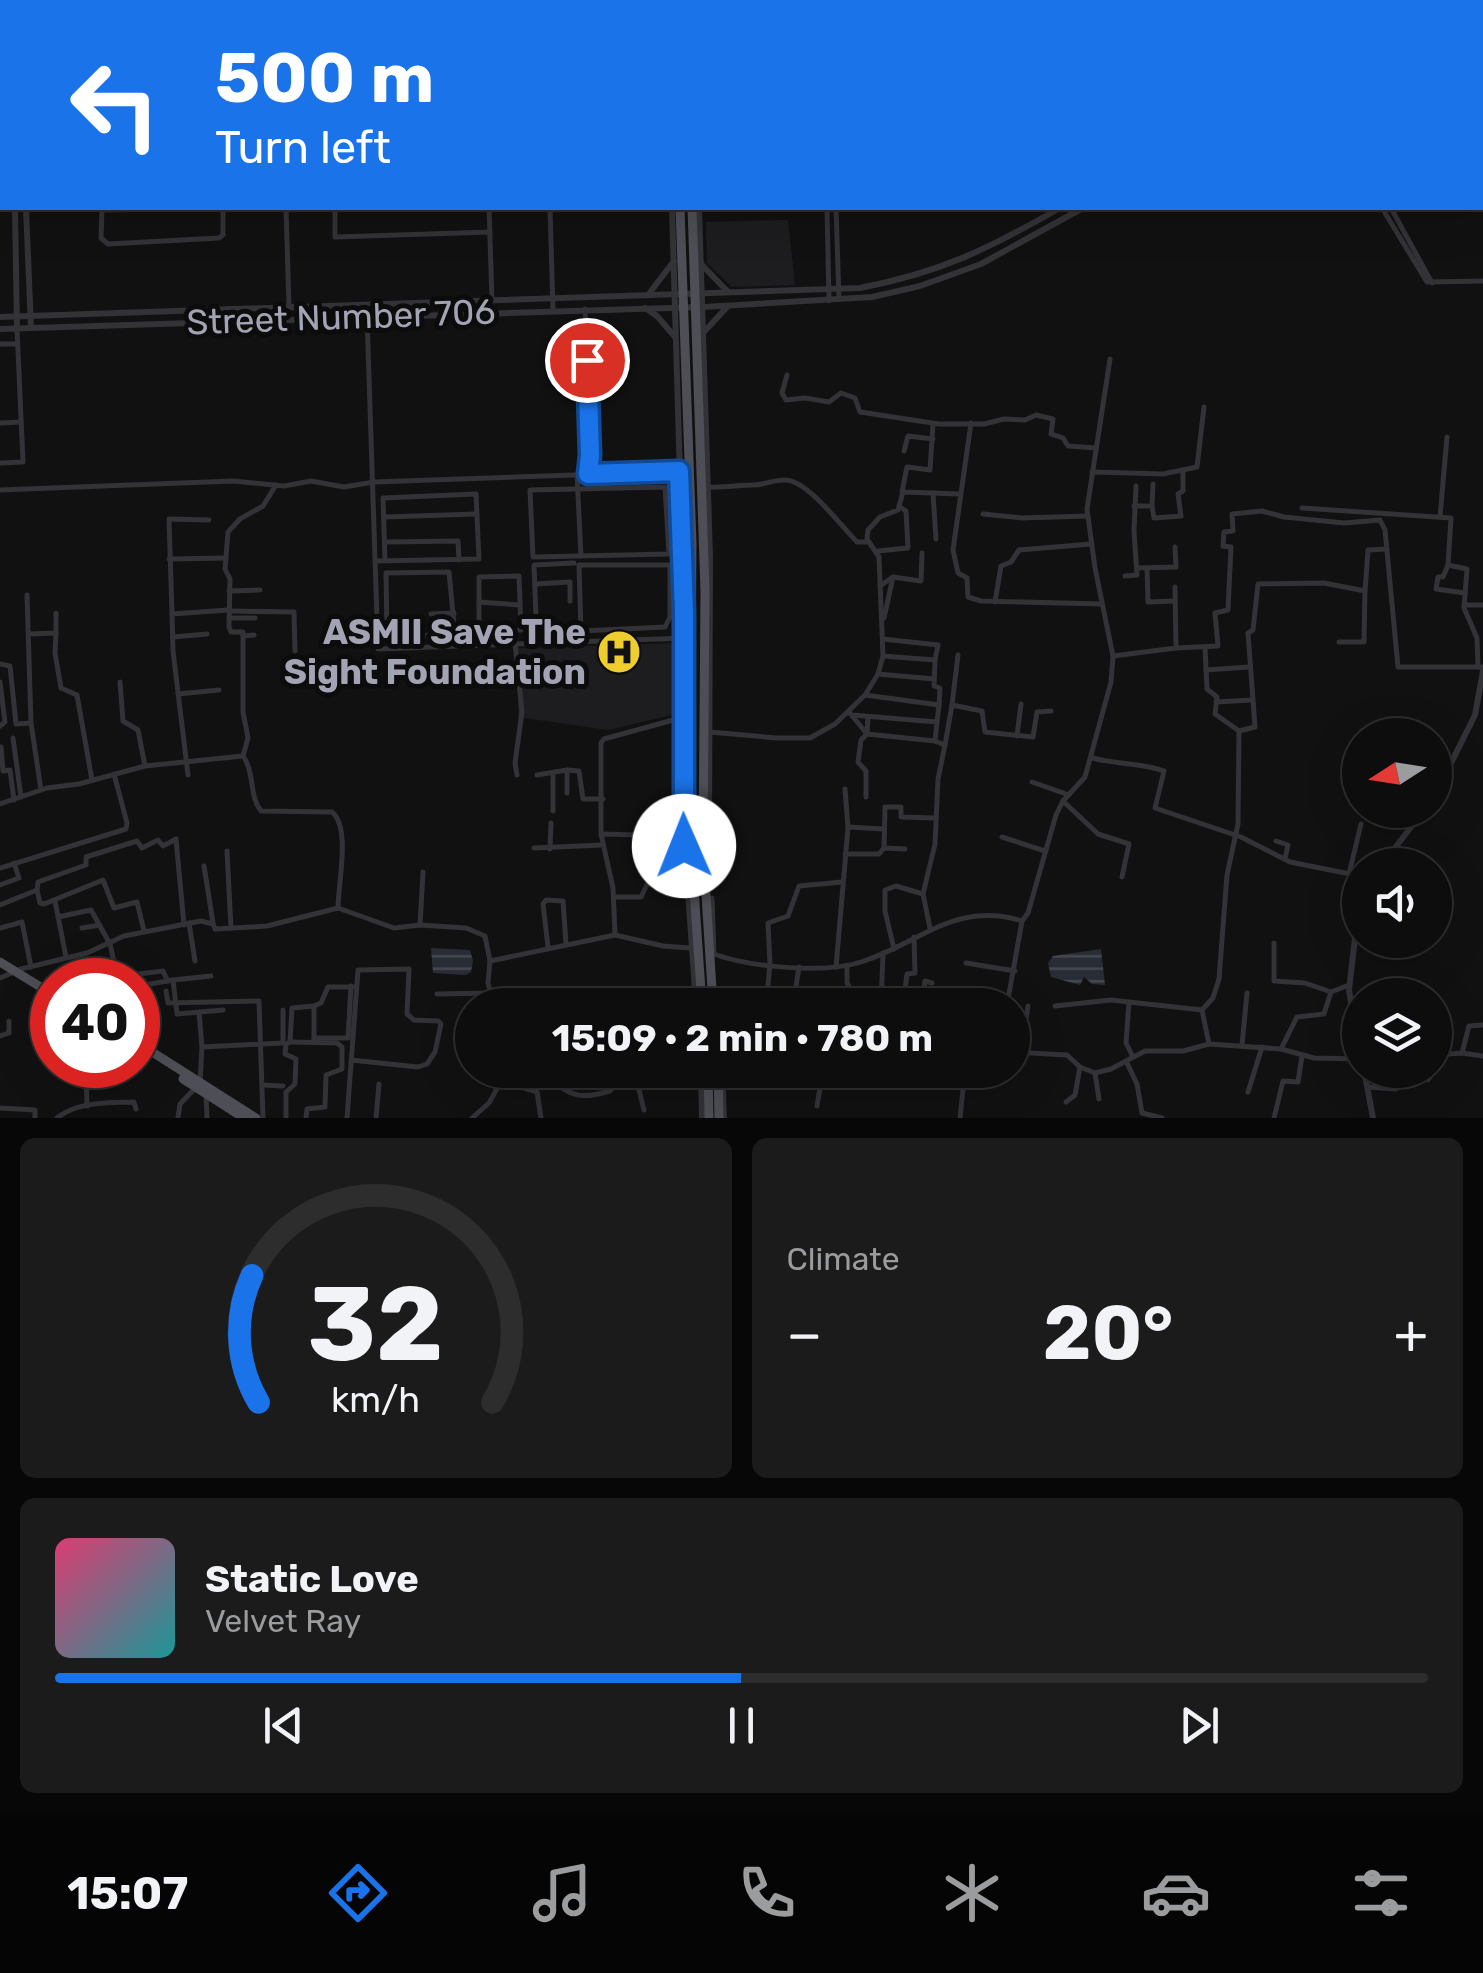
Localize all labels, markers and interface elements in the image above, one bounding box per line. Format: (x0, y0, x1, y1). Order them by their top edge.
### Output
text: 500 m (215, 37, 434, 120)
icon: left (50, 40, 180, 170)
text: Turn left (215, 121, 391, 174)
street label: Street Number 706 (186, 291, 496, 343)
pin (545, 318, 630, 403)
icon: arrive (560, 333, 615, 388)
place label: ASMII Save The Sight Foundation (284, 611, 586, 693)
hospital icon: ASMII Save The Sight Foundation (596, 629, 642, 675)
north arrow (1342, 718, 1452, 828)
map controls (1342, 718, 1452, 1088)
position arrow (632, 794, 736, 898)
button: sound (1342, 848, 1452, 958)
speed limit sign: 40 (30, 958, 160, 1088)
button: layers (1342, 978, 1452, 1088)
text: 15:09 · 2 min · 780 m (552, 1015, 933, 1061)
text: Climate (787, 1240, 900, 1278)
text: 32 (308, 1263, 444, 1386)
text: 20° (1043, 1289, 1173, 1378)
text: − (787, 1302, 822, 1367)
text: + (1394, 1302, 1428, 1367)
text: km/h (331, 1379, 420, 1421)
text: Static Love (205, 1556, 419, 1602)
text: Velvet Ray (205, 1602, 361, 1640)
icon: previous (256, 1698, 311, 1753)
icon: pause (714, 1698, 769, 1753)
icon: next (1172, 1698, 1227, 1753)
icon: directions (323, 1858, 393, 1928)
icon: music (527, 1858, 597, 1928)
icon: phone (732, 1858, 802, 1928)
icon: climate (937, 1858, 1007, 1928)
icon: car (1141, 1858, 1211, 1928)
icon: filters (1346, 1858, 1416, 1928)
text: 15:07 (67, 1867, 188, 1920)

